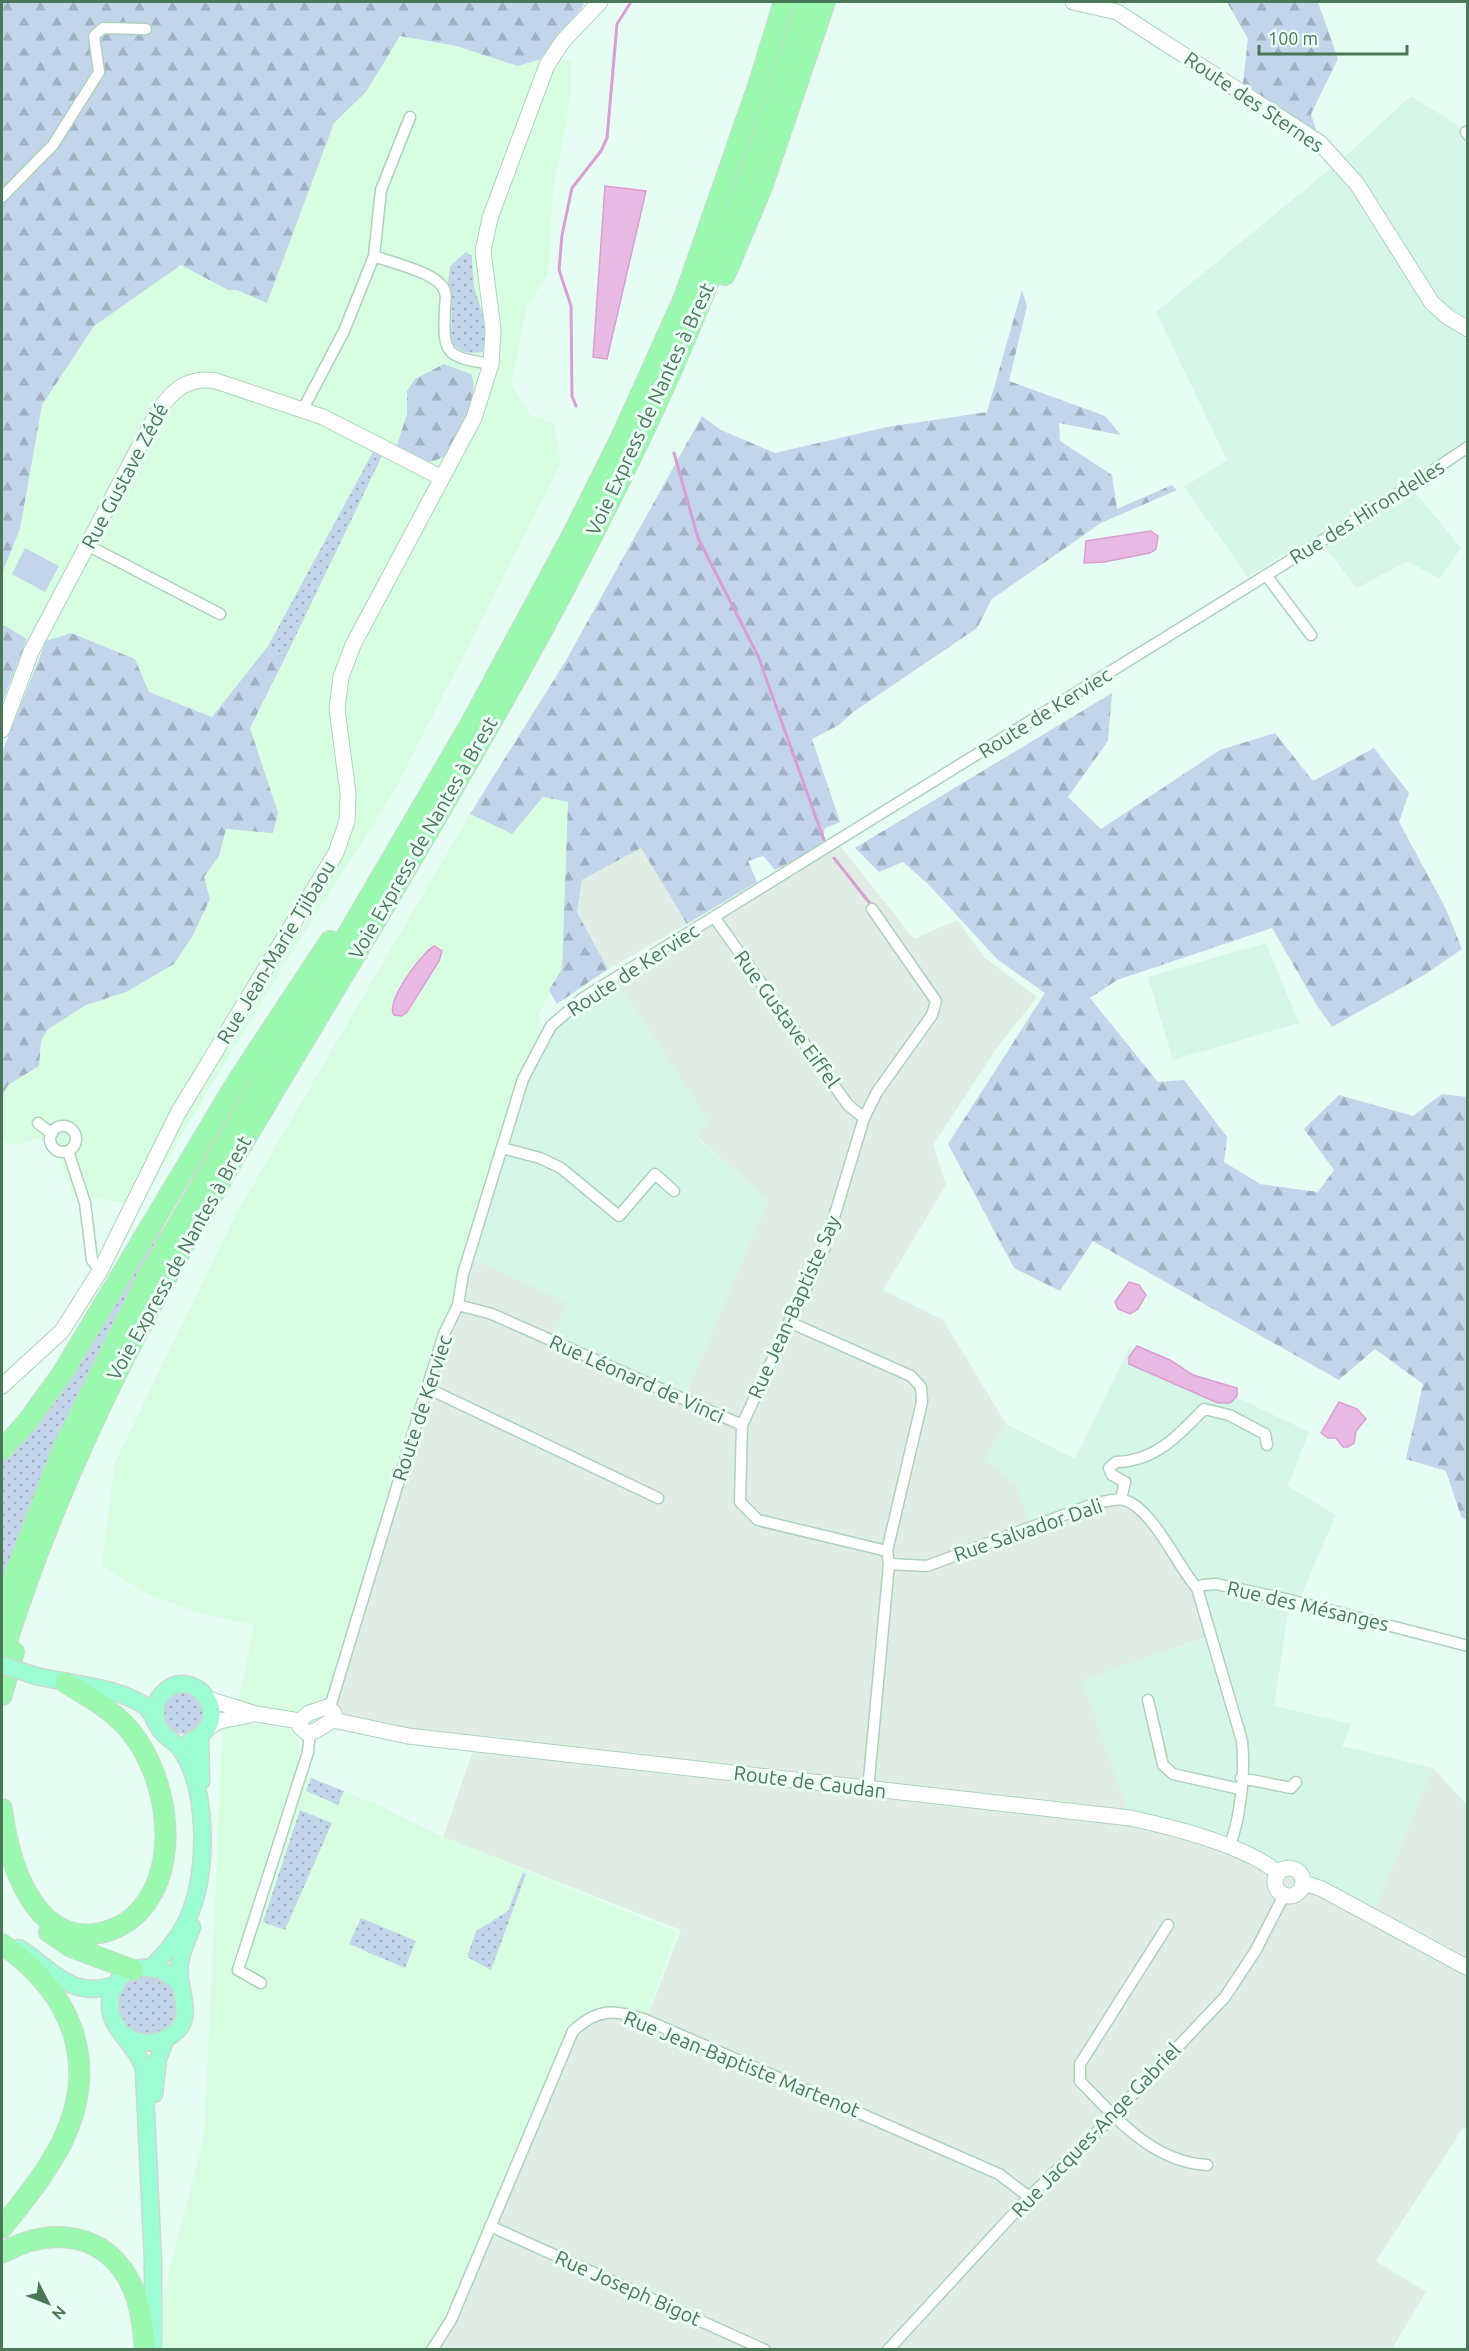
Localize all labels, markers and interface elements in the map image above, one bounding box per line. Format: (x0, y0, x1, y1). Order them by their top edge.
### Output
scale bar (1259, 18, 1408, 56)
text: 100 m (1268, 28, 1318, 48)
street label: Route des Sternes (1180, 46, 1328, 157)
street label: Voie Express de Nantes à Brest (581, 279, 718, 539)
street label: Rue Gustave Zédé (77, 399, 173, 552)
street label: Rue des Hirondelles (1285, 455, 1448, 568)
street label: Route de Kerviec (974, 662, 1115, 763)
street label: Voie Express de Nantes à Brest (344, 712, 502, 963)
street label: Rue Jean-Marie Tjibaou (212, 856, 339, 1047)
street label: Route de Kerviec (563, 918, 703, 1021)
street label: Rue Gustave Eiffel (730, 946, 845, 1092)
street label: Voie Express de Nantes à Brest (102, 1131, 256, 1384)
street label: Rue Jean-Baptiste Say (743, 1211, 844, 1402)
street label: Rue Léonard de Vinci (546, 1330, 728, 1427)
street label: Route de Kerviec (387, 1332, 456, 1484)
street label: Rue Salvador Dali (951, 1493, 1105, 1566)
street label: Rue des Mésanges (1225, 1576, 1391, 1635)
street label: Route de Caudan (732, 1761, 888, 1802)
street label: Rue Jean-Baptiste Martenot (621, 2006, 864, 2122)
street label: Rue Jacques-Ange Gabriel (1006, 2038, 1185, 2221)
street label: Rue Joseph Bigot (552, 2245, 705, 2330)
north arrow (18, 2273, 78, 2333)
text: N (48, 2303, 70, 2323)

